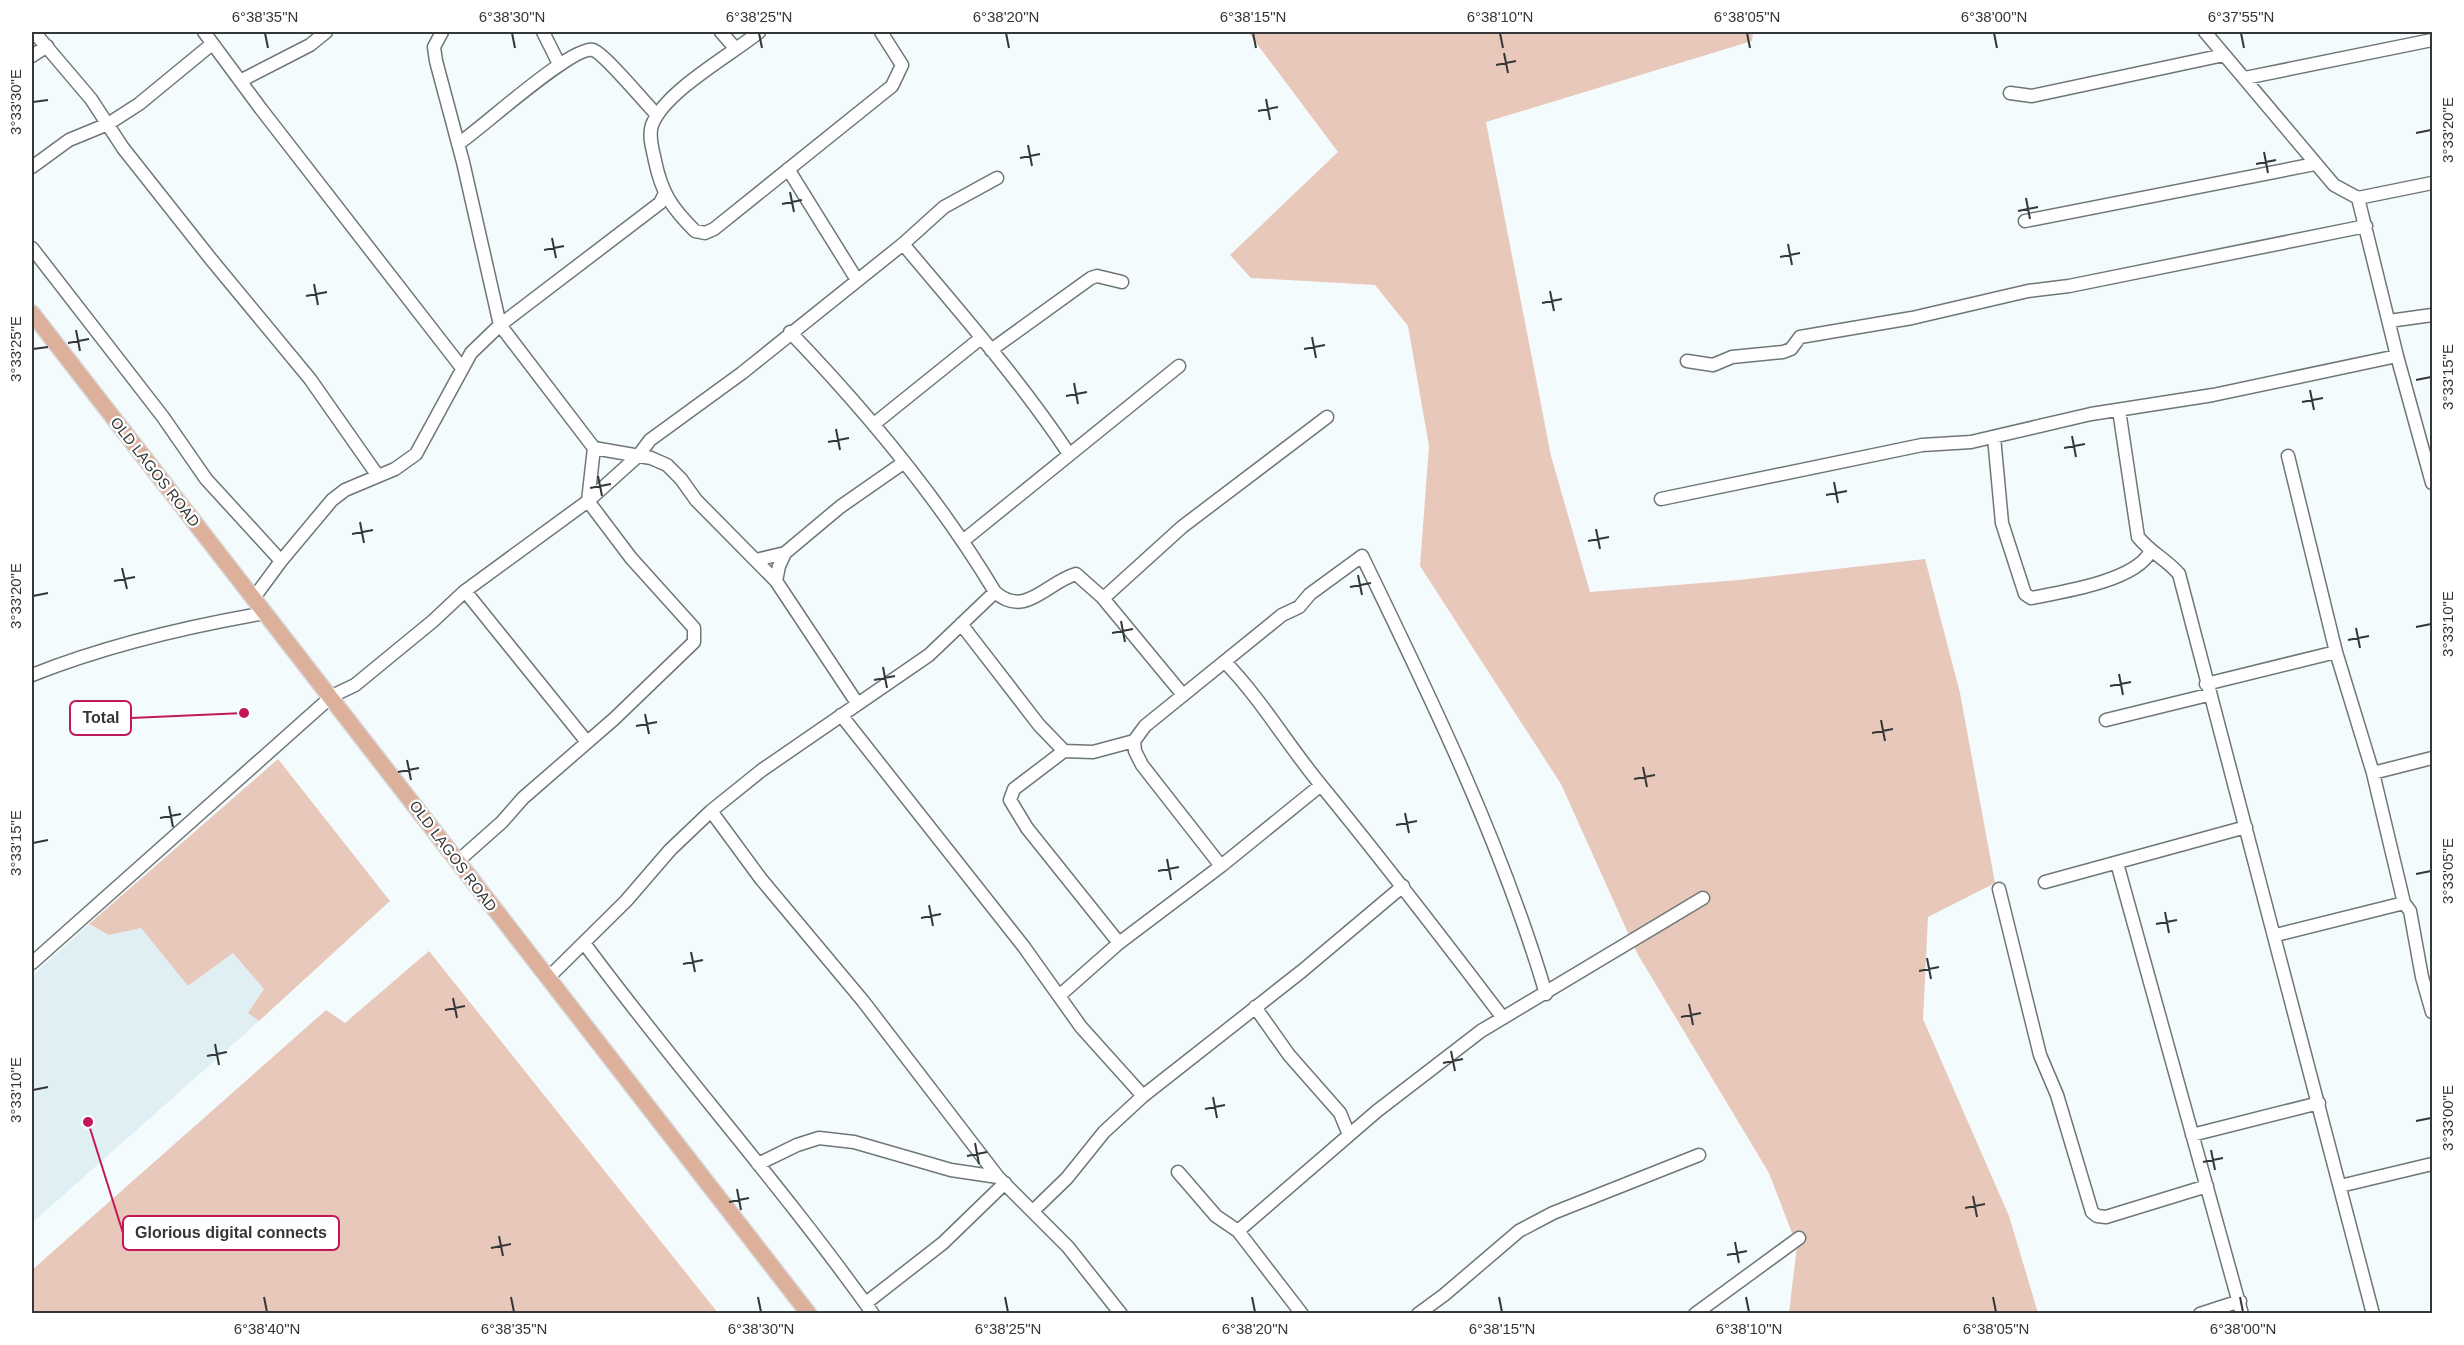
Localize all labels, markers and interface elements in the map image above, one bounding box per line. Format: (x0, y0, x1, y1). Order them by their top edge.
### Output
text: 6°38'35"N (232, 8, 298, 25)
text: 6°38'30"N (479, 8, 545, 25)
text: 6°38'25"N (726, 8, 792, 25)
text: 6°38'20"N (973, 8, 1039, 25)
text: 6°38'15"N (1220, 8, 1286, 25)
text: 6°38'10"N (1467, 8, 1533, 25)
text: 6°38'05"N (1714, 8, 1780, 25)
text: 6°38'00"N (1961, 8, 2027, 25)
text: 6°37'55"N (2208, 8, 2274, 25)
text: 3°33'30"E (7, 69, 24, 135)
text: 3°33'20"E (2439, 97, 2456, 163)
text: 3°33'25"E (7, 316, 24, 382)
text: 3°33'15"E (2439, 344, 2456, 410)
street label: OLD LAGOS ROAD (107, 414, 204, 530)
text: 3°33'20"E (7, 563, 24, 629)
text: 3°33'10"E (2439, 591, 2456, 657)
callout: Total (70, 701, 131, 735)
text: Total (82, 709, 120, 726)
street label: OLD LAGOS ROAD (406, 797, 501, 915)
text: 3°33'15"E (7, 810, 24, 876)
text: 3°33'05"E (2439, 838, 2456, 904)
text: 3°33'10"E (7, 1057, 24, 1123)
text: 3°33'00"E (2439, 1085, 2456, 1151)
callout: Glorious digital connects (123, 1216, 339, 1250)
text: Glorious digital connects (135, 1224, 327, 1241)
text: 6°38'40"N (234, 1320, 300, 1337)
text: 6°38'35"N (481, 1320, 547, 1337)
text: 6°38'30"N (728, 1320, 794, 1337)
text: 6°38'25"N (975, 1320, 1041, 1337)
text: 6°38'20"N (1222, 1320, 1288, 1337)
text: 6°38'15"N (1469, 1320, 1535, 1337)
text: 6°38'10"N (1716, 1320, 1782, 1337)
text: 6°38'05"N (1963, 1320, 2029, 1337)
text: 6°38'00"N (2210, 1320, 2276, 1337)

